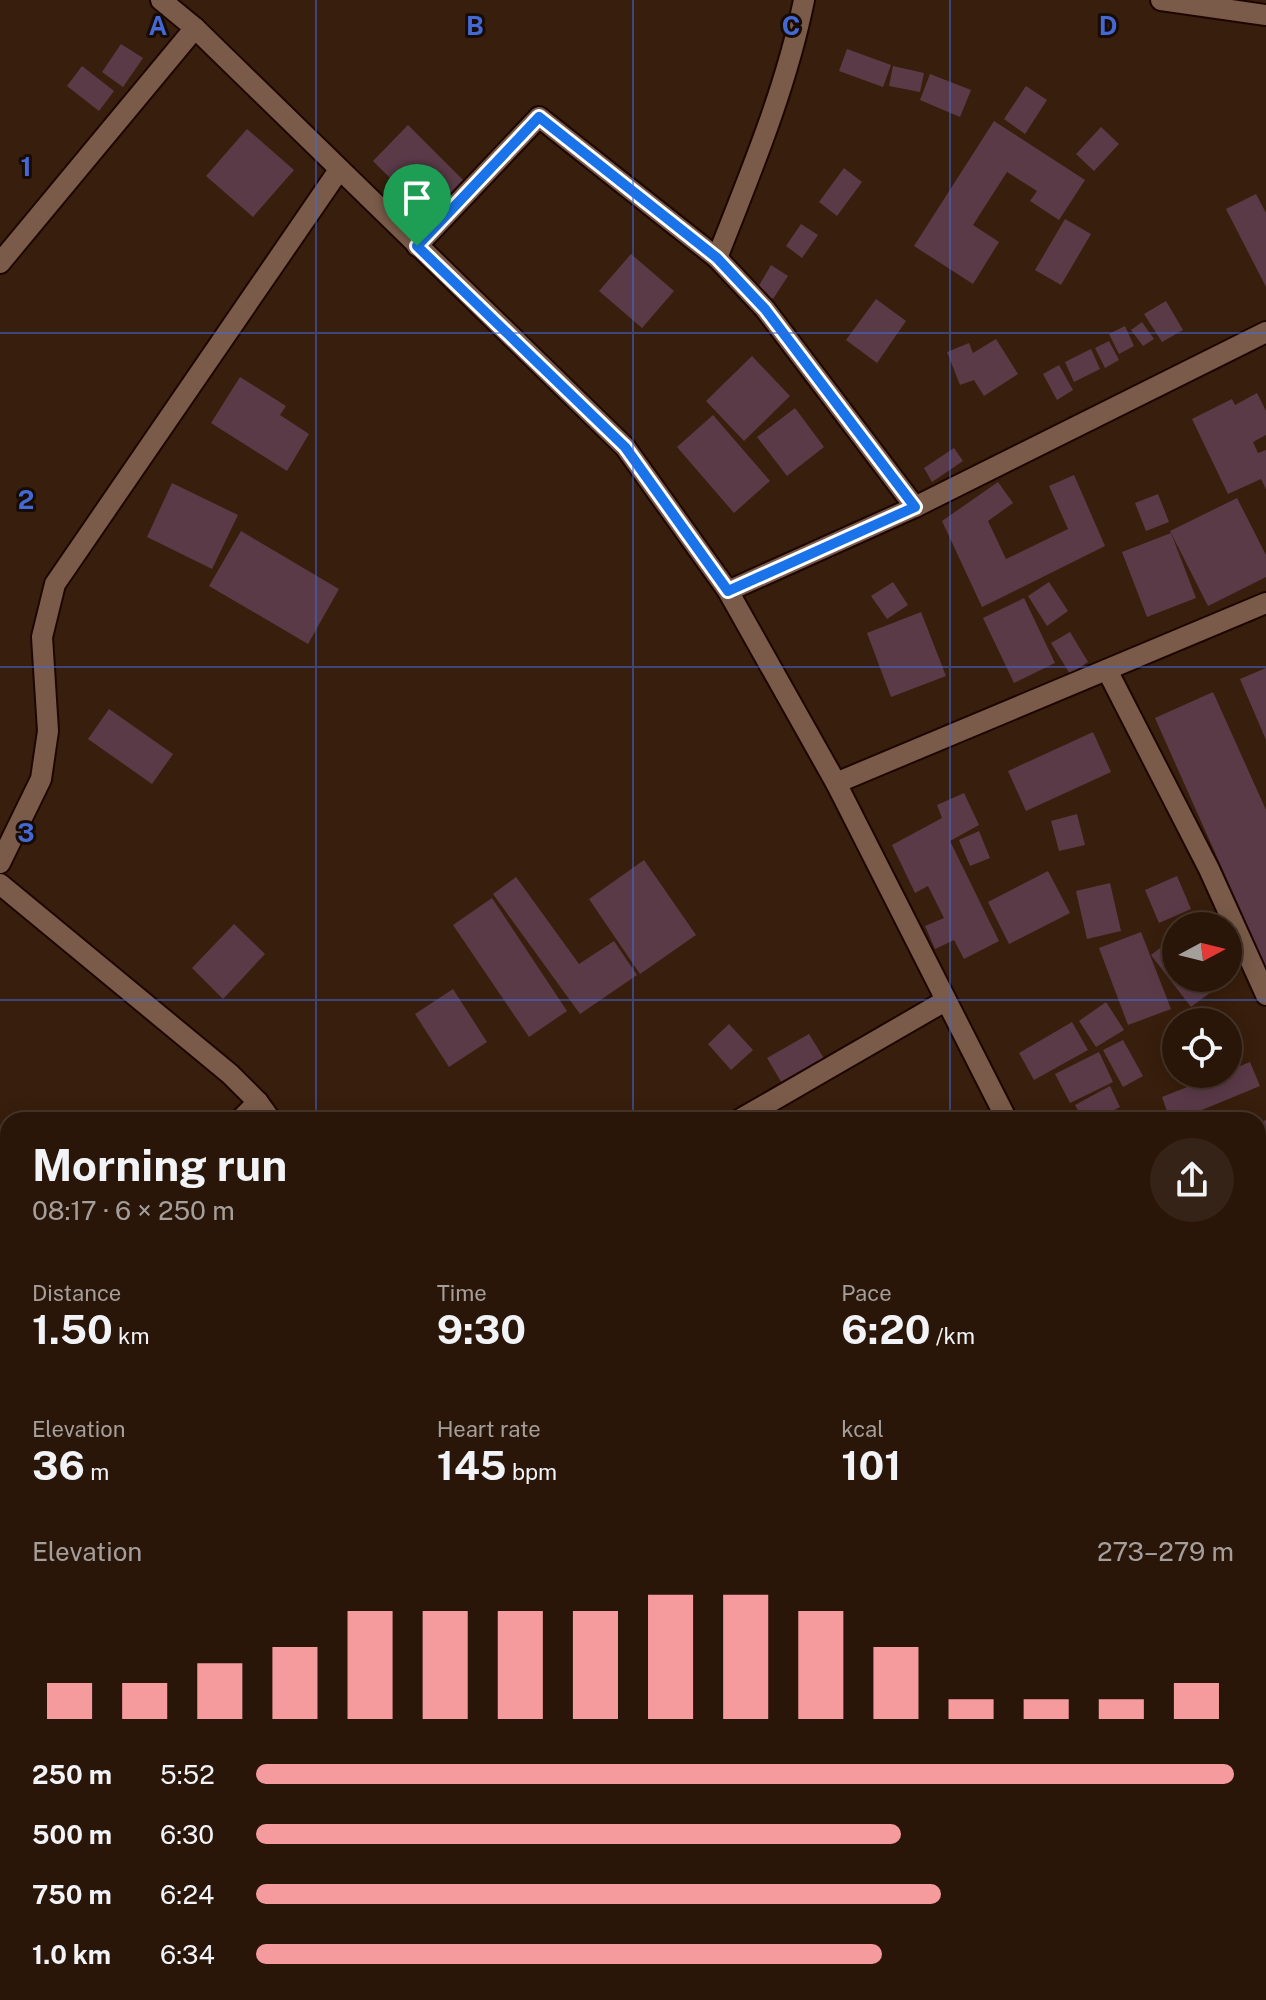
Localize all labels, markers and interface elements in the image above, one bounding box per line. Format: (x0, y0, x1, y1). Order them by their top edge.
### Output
text: A (149, 10, 168, 41)
text: B (466, 10, 484, 41)
text: C (782, 10, 800, 41)
text: D (1099, 10, 1117, 41)
text: 1 (20, 151, 32, 182)
pin (383, 164, 451, 246)
icon: arrive (395, 176, 439, 220)
text: 2 (18, 484, 34, 515)
text: 3 (17, 817, 35, 848)
north arrow (1162, 912, 1242, 992)
map controls (1162, 912, 1242, 1088)
button: locate (1162, 1008, 1242, 1088)
button: share (1150, 1138, 1234, 1222)
text: Morning run (32, 1139, 287, 1191)
text: 08:17 · 6 × 250 m (32, 1195, 235, 1226)
text: Distance (32, 1280, 121, 1306)
text: Time (437, 1280, 487, 1306)
text: Pace (841, 1280, 892, 1306)
text: 1.50 (32, 1306, 113, 1353)
text: 9:30 (437, 1306, 526, 1353)
text: 6:20 (841, 1306, 931, 1353)
text: km (113, 1323, 149, 1349)
text: /km (931, 1323, 975, 1349)
text: Elevation (32, 1416, 125, 1442)
text: Heart rate (437, 1416, 541, 1442)
text: kcal (841, 1416, 884, 1442)
text: 36 (32, 1442, 85, 1489)
text: 145 (437, 1442, 507, 1489)
text: 101 (841, 1442, 901, 1489)
text: m (85, 1459, 109, 1485)
text: bpm (507, 1459, 557, 1485)
text: Elevation (32, 1536, 142, 1567)
text: 273–279 m (1097, 1536, 1234, 1567)
text: 250 m (32, 1759, 112, 1790)
text: 5:52 (160, 1759, 215, 1790)
text: 500 m (32, 1819, 112, 1850)
text: 6:30 (160, 1819, 214, 1850)
text: 750 m (32, 1879, 112, 1910)
text: 6:24 (160, 1879, 214, 1910)
text: 1.0 km (32, 1939, 111, 1970)
text: 6:34 (160, 1939, 215, 1970)

